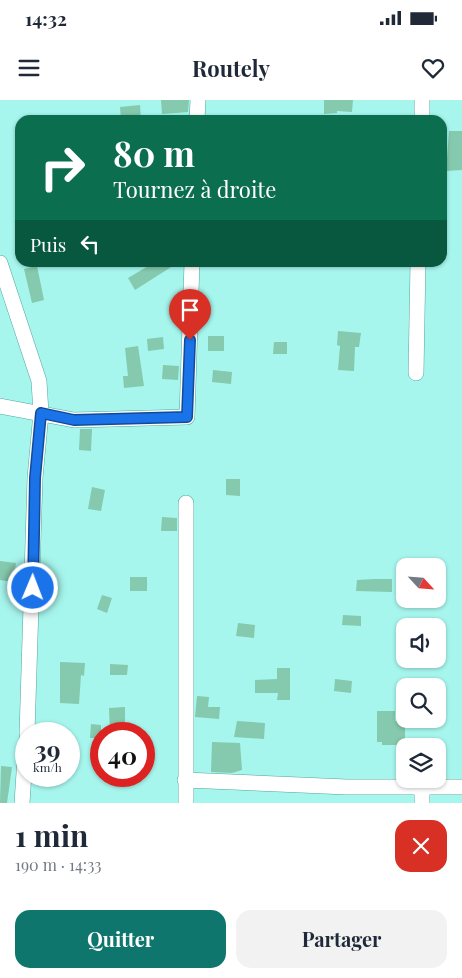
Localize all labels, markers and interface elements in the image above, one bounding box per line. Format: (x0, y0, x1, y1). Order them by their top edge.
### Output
text: 14:32 (25, 5, 67, 31)
text: Routely (192, 53, 270, 83)
icon: menu (15, 54, 43, 82)
icon: heart (419, 54, 447, 82)
text: 80 m (113, 129, 195, 176)
icon: right (30, 135, 95, 200)
text: Tournez à droite (113, 174, 276, 204)
icon: left (76, 230, 104, 258)
text: Puis (30, 231, 66, 257)
pin (169, 289, 211, 340)
icon: arrive (176, 296, 204, 324)
north arrow (396, 558, 446, 608)
map controls (396, 558, 446, 788)
position arrow (6, 561, 58, 613)
button: sound (396, 618, 446, 668)
button: search (396, 678, 446, 728)
speed limit sign: 40 (90, 722, 155, 787)
text: 39 (34, 732, 61, 765)
button: layers (396, 738, 446, 788)
text: km/h (33, 759, 62, 775)
text: 1 min (15, 815, 89, 855)
button: close (395, 820, 447, 872)
text: 190 m · 14:33 (15, 854, 102, 875)
button: Quitter (15, 910, 226, 968)
button: Partager (236, 910, 447, 968)

